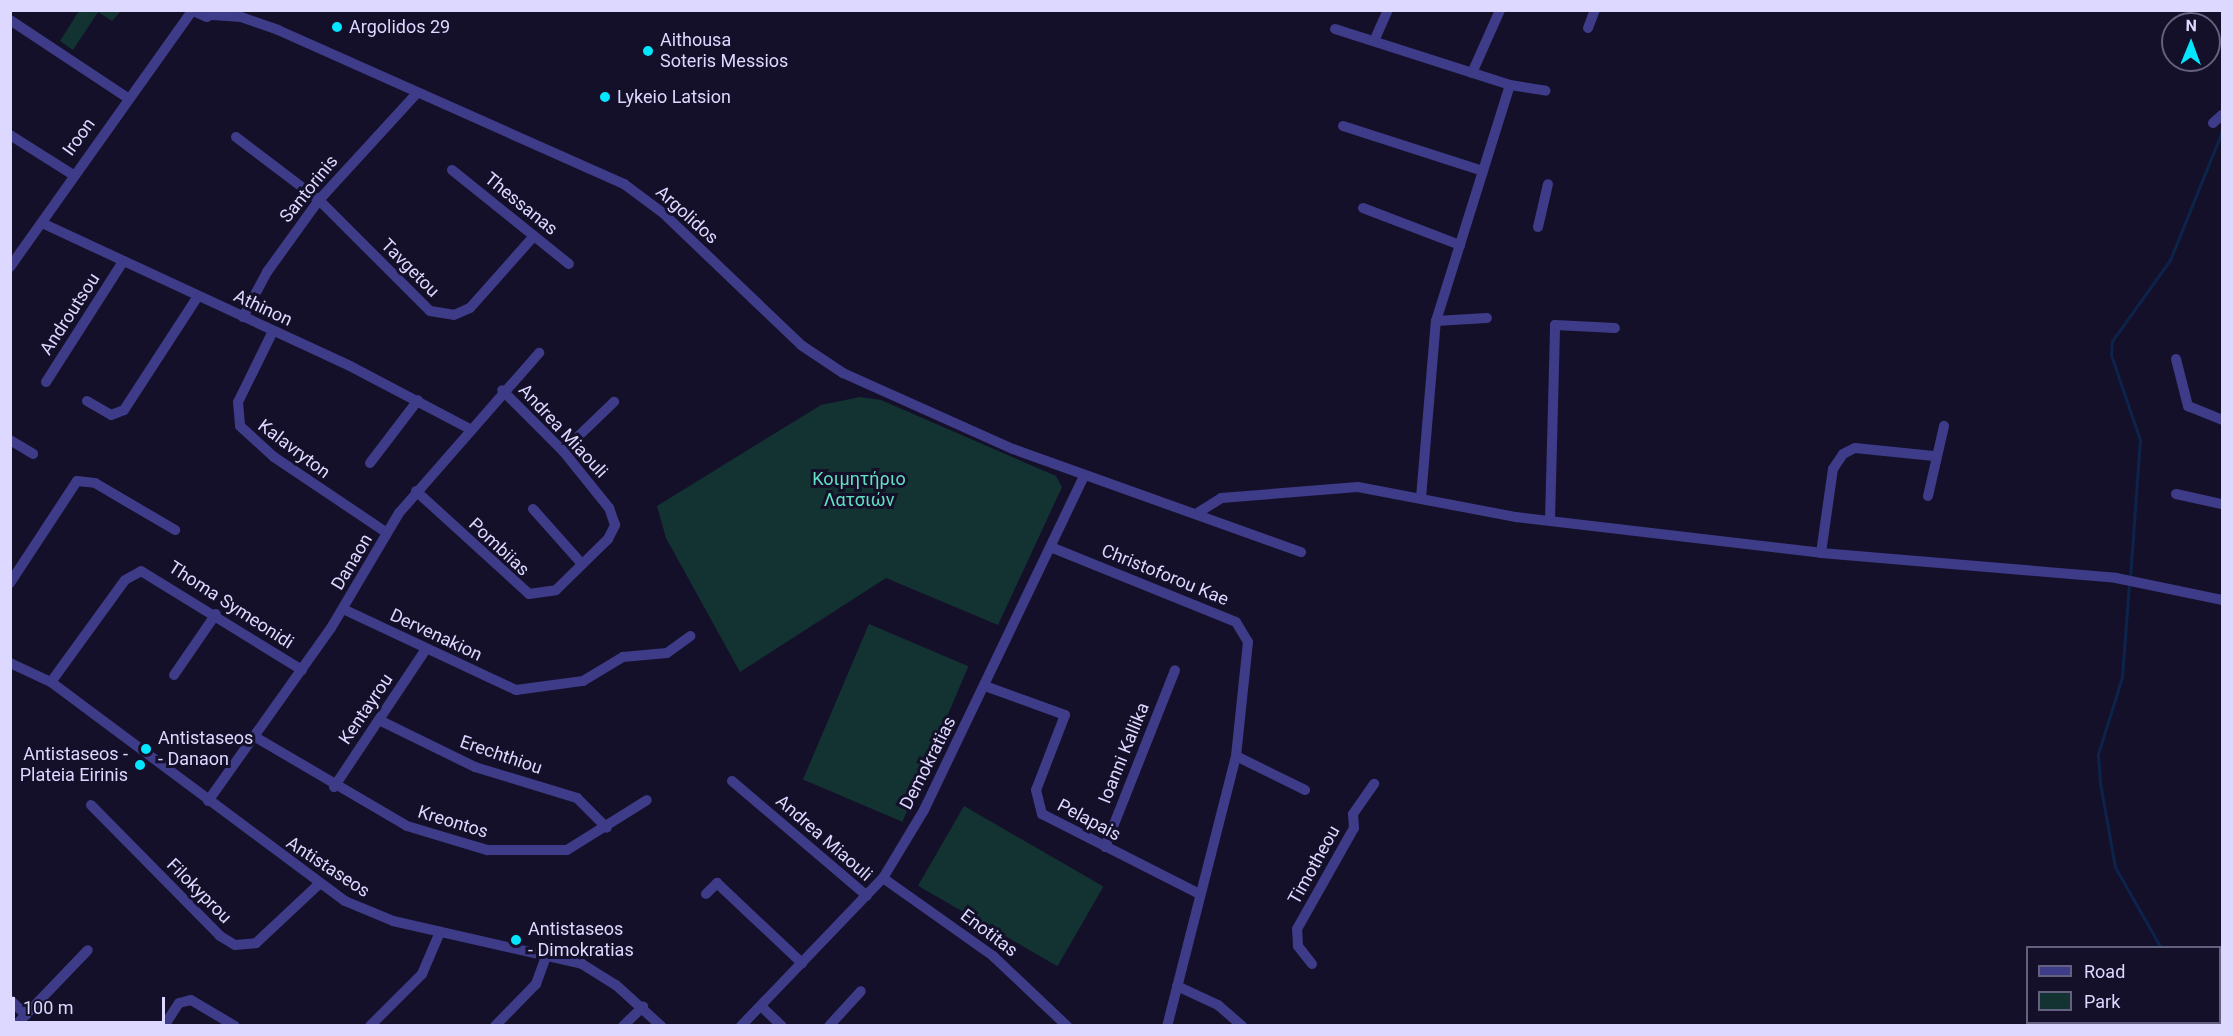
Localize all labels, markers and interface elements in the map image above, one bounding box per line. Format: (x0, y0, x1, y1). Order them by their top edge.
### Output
north arrow (2161, 12, 2221, 72)
place label: Argolidos 29 (349, 16, 450, 38)
text: N (2185, 16, 2197, 35)
marker: Argolidos 29 (330, 20, 344, 34)
place label: Aithousa Soteris Messios (660, 30, 788, 72)
marker: Aithousa Soteris Messios (641, 44, 655, 58)
place label: Lykeio Latsion (617, 86, 731, 108)
marker: Lykeio Latsion (598, 90, 612, 104)
street label: Iroon (58, 114, 100, 160)
street label: Santorinis (275, 151, 343, 227)
street label: Thessanas (480, 168, 562, 240)
street label: Argolidos (651, 181, 723, 249)
street label: Tavgetou (376, 234, 444, 302)
street label: Androutsou (36, 269, 104, 359)
street label: Athinon (230, 285, 296, 331)
street label: Andrea Miaouli (514, 380, 612, 482)
street label: Kalavryton (254, 415, 334, 483)
park label: Κοιμητήριο Λατσιών (812, 469, 906, 512)
street label: Pombiias (464, 513, 534, 581)
street label: Danaon (327, 530, 377, 594)
street label: Christoforou Kae (1098, 540, 1232, 610)
street label: Thoma Symeonidi (164, 557, 298, 653)
street label: Dervenakion (386, 604, 486, 666)
street label: Kentayrou (334, 669, 398, 749)
street label: Ioanni Kallika (1094, 699, 1154, 807)
street label: Demokratias (895, 713, 961, 813)
place label: Antistaseos - Danaon (158, 728, 253, 771)
street label: Erechthiou (457, 731, 545, 779)
marker: Antistaseos - Danaon (139, 742, 153, 756)
place label: Antistaseos - Plateia Eirinis (20, 744, 128, 786)
marker: Antistaseos - Plateia Eirinis (133, 758, 147, 772)
street label: Andrea Miaouli (771, 790, 877, 886)
street label: Pelapais (1054, 794, 1124, 846)
street label: Kreontos (415, 801, 491, 843)
street label: Timotheou (1284, 822, 1344, 908)
street label: Antistaseos (282, 832, 374, 902)
street label: Filokyprou (162, 854, 236, 928)
street label: Enotitas (956, 905, 1022, 961)
place label: Antistaseos - Dimokratias (528, 919, 634, 962)
marker: Antistaseos - Dimokratias (509, 933, 523, 947)
legend (2026, 946, 2221, 1024)
text: Road (2084, 961, 2125, 982)
scale bar (15, 985, 168, 1023)
text: Park (2084, 991, 2120, 1012)
text: 100 m (23, 997, 74, 1018)

